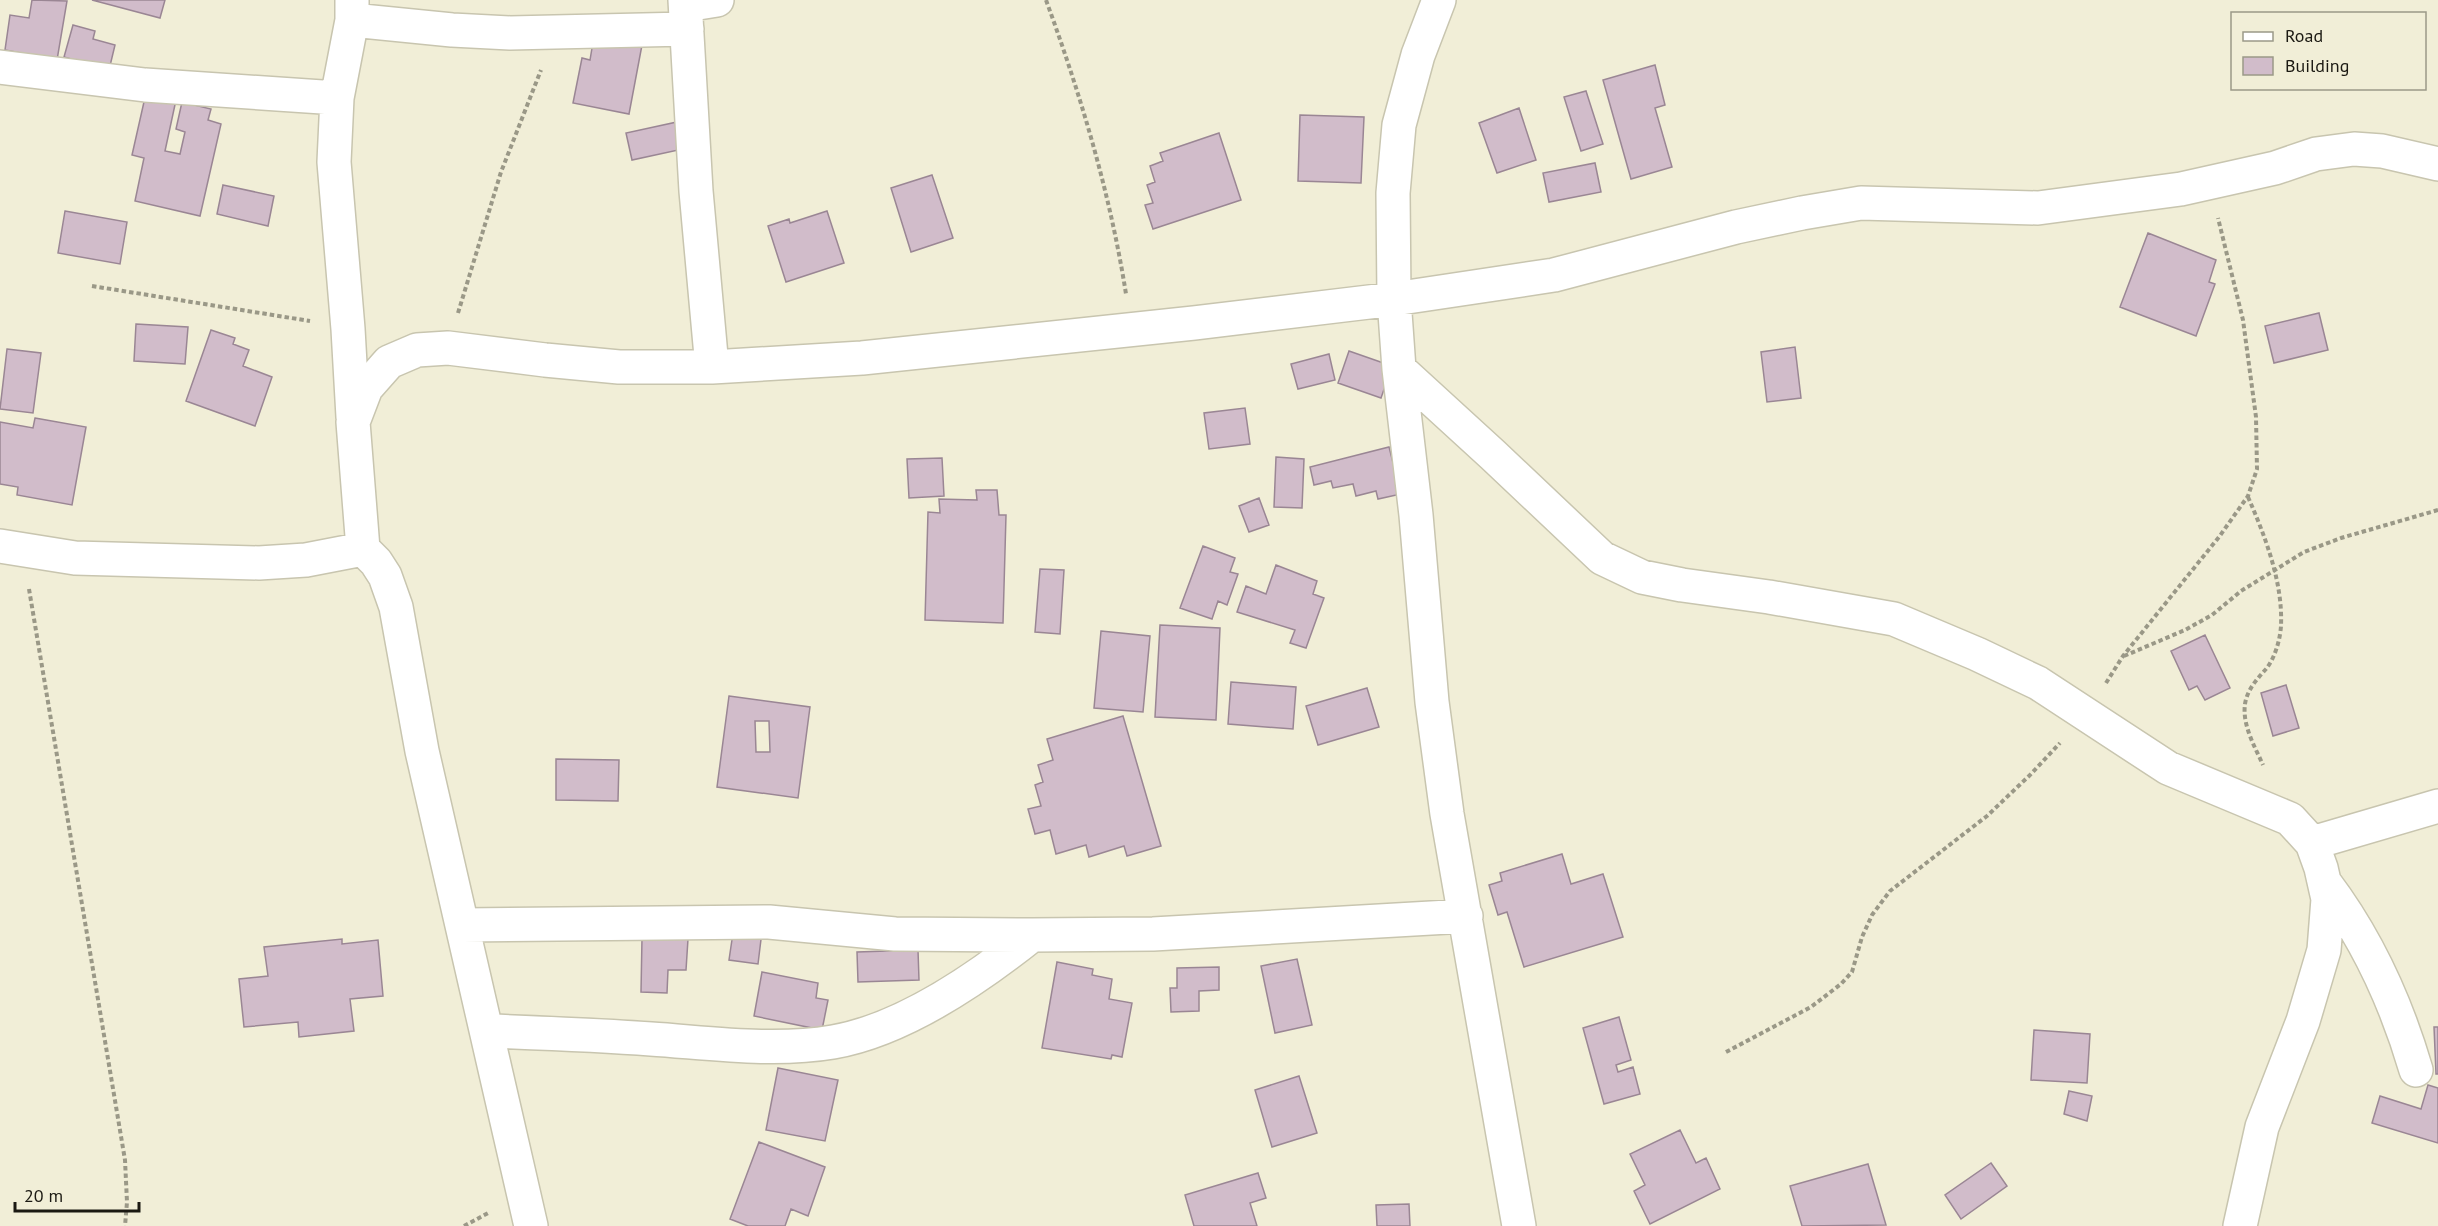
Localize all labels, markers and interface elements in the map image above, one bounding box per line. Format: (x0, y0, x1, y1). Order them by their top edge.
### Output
legend (2231, 12, 2426, 90)
text: Road (2285, 24, 2323, 47)
text: Building (2285, 54, 2349, 77)
scale bar (15, 1175, 140, 1213)
text: 20 m (24, 1184, 63, 1207)

